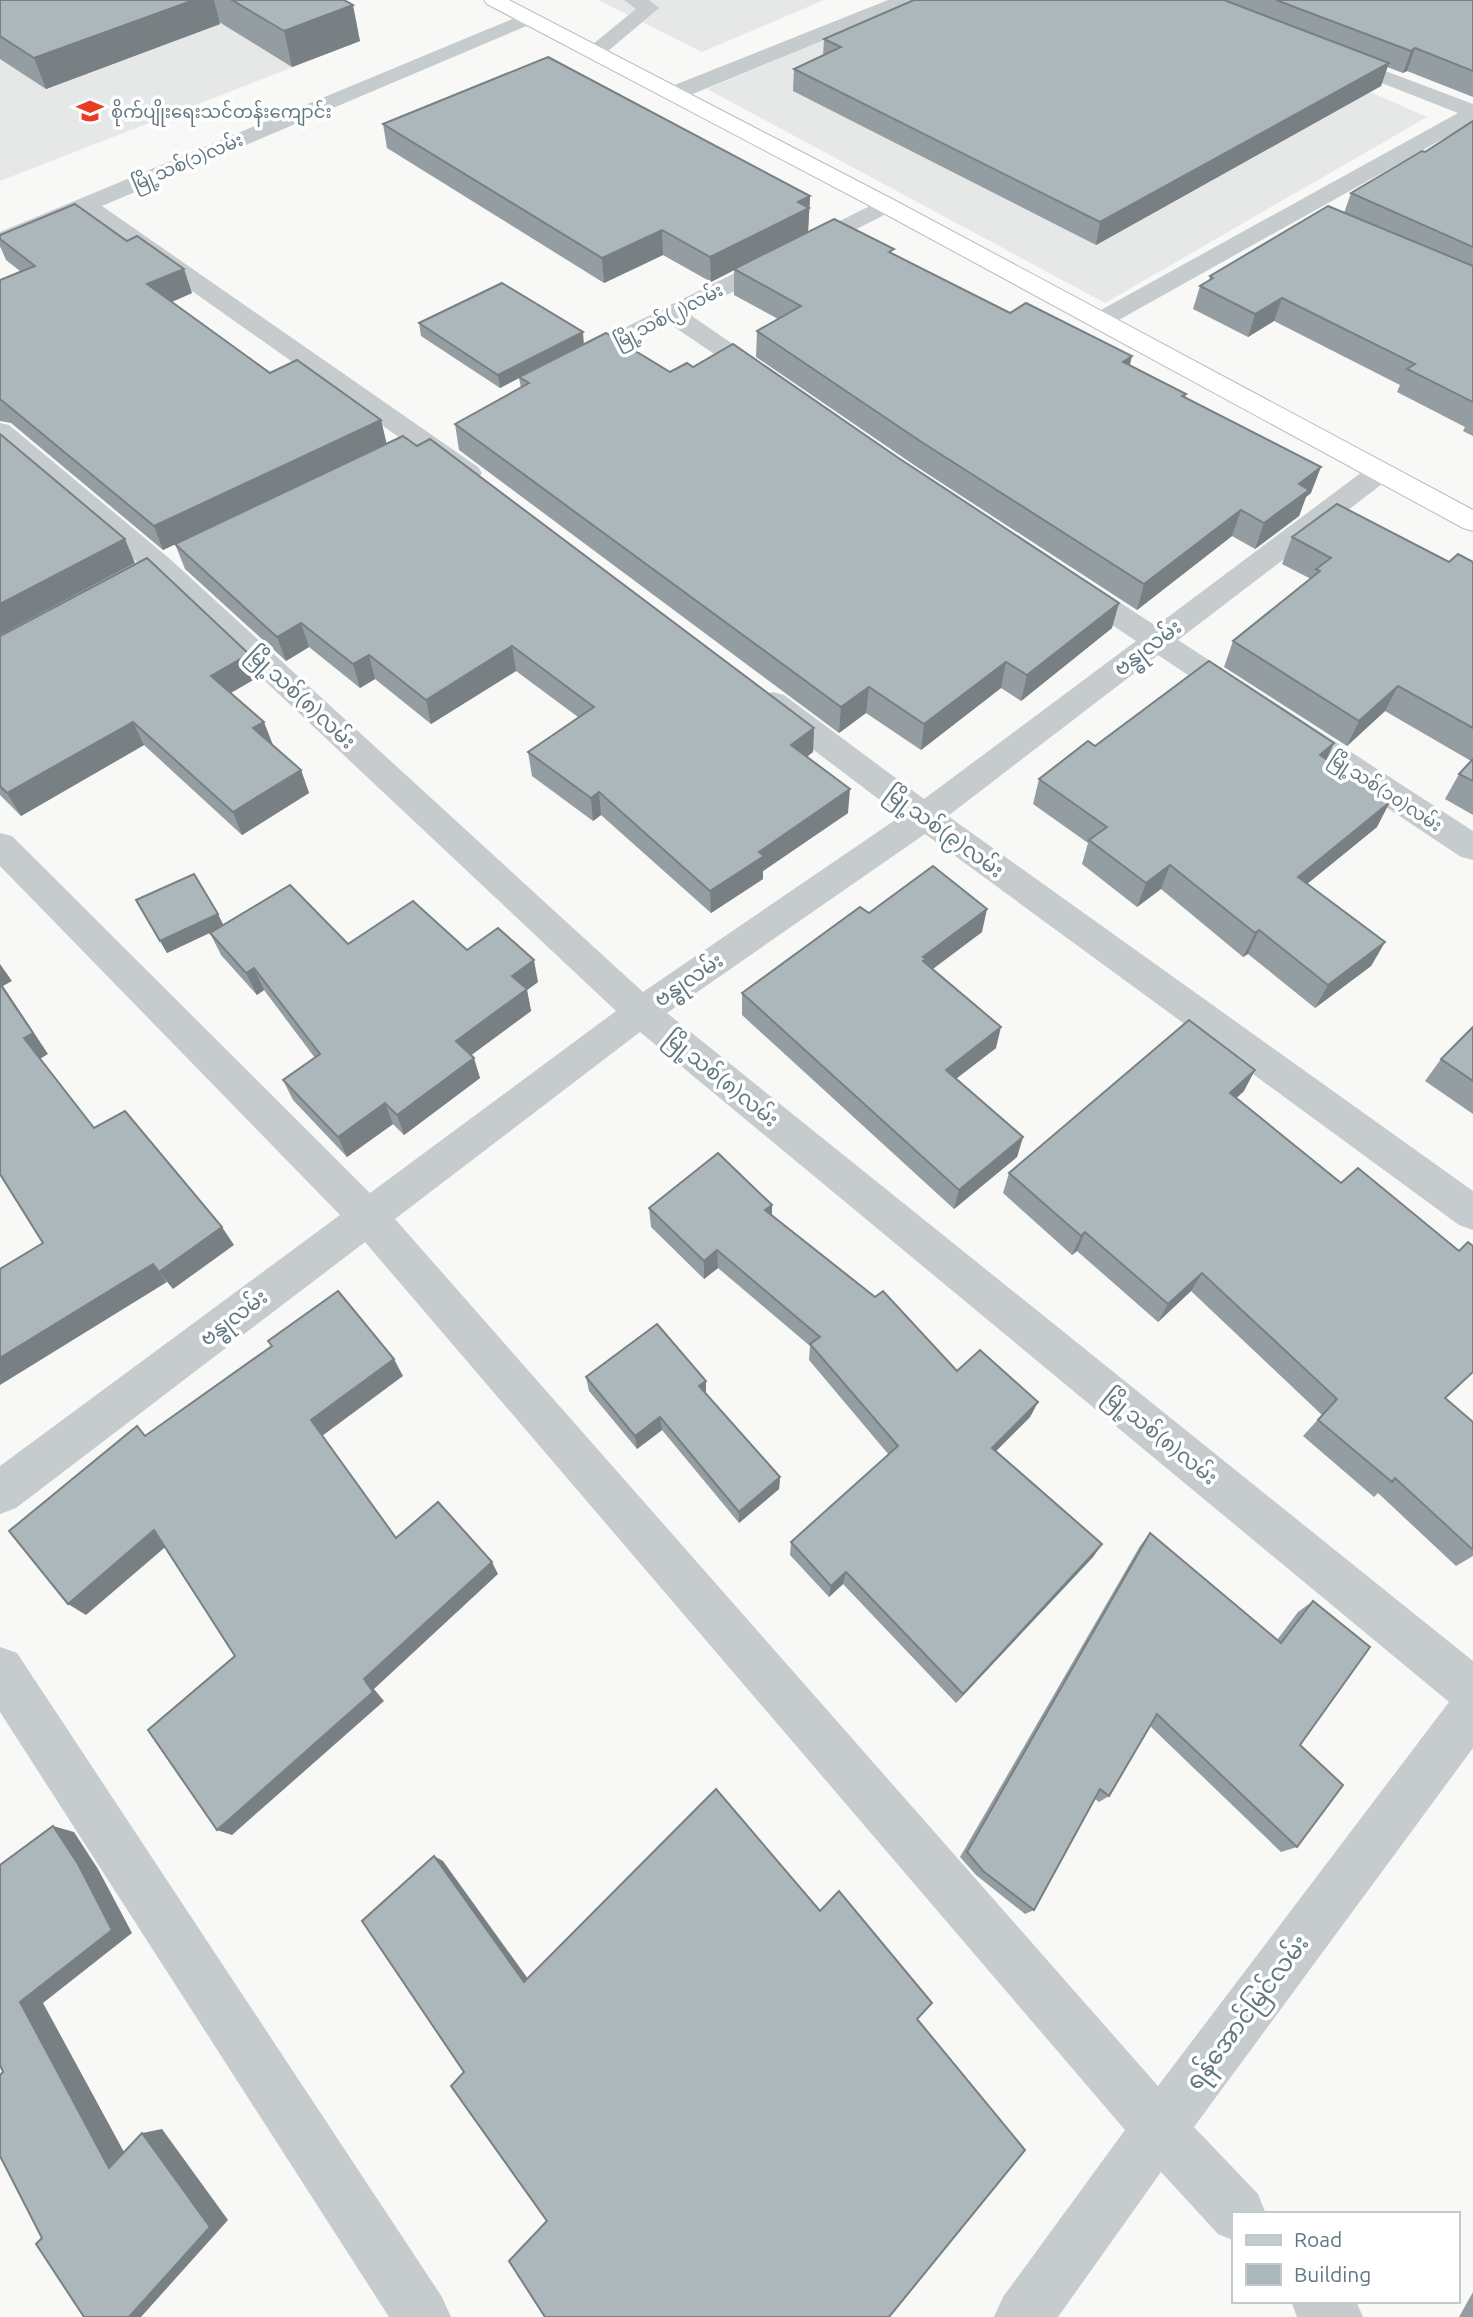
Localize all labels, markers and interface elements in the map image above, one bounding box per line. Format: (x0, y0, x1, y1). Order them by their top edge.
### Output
school or university icon: စိုက်ပျိုးရေးသင်တန်းကျောင်း (75, 96, 105, 126)
place label: စိုက်ပျိုးရေးသင်တန်းကျောင်း (111, 98, 332, 127)
street label: မြို့သစ်(၁)လမ်း (127, 126, 248, 199)
street label: မြို့သစ်(၂)လမ်း (609, 276, 728, 356)
street label: ဗန္ဓုလမ်း (1107, 612, 1189, 685)
street label: မြို့သစ်(၈)လမ်း (239, 639, 363, 757)
street label: မြို့သစ်(၁၀)လမ်း (1323, 745, 1448, 840)
street label: မြို့သစ်(၉)လမ်း (878, 778, 1011, 887)
street label: ဗန္ဓုလမ်း (647, 945, 731, 1016)
street label: မြို့သစ်(၈)လမ်း (657, 1023, 785, 1136)
street label: ဗန္ဓုလမ်း (193, 1282, 275, 1355)
street label: မြို့သစ်(၈)လမ်း (1096, 1381, 1224, 1494)
street label: ရန်အောင်မြင်လမ်း (1179, 1928, 1319, 2098)
legend (1232, 2212, 1459, 2303)
text: Road (1294, 2227, 1342, 2251)
text: Building (1294, 2262, 1371, 2286)

